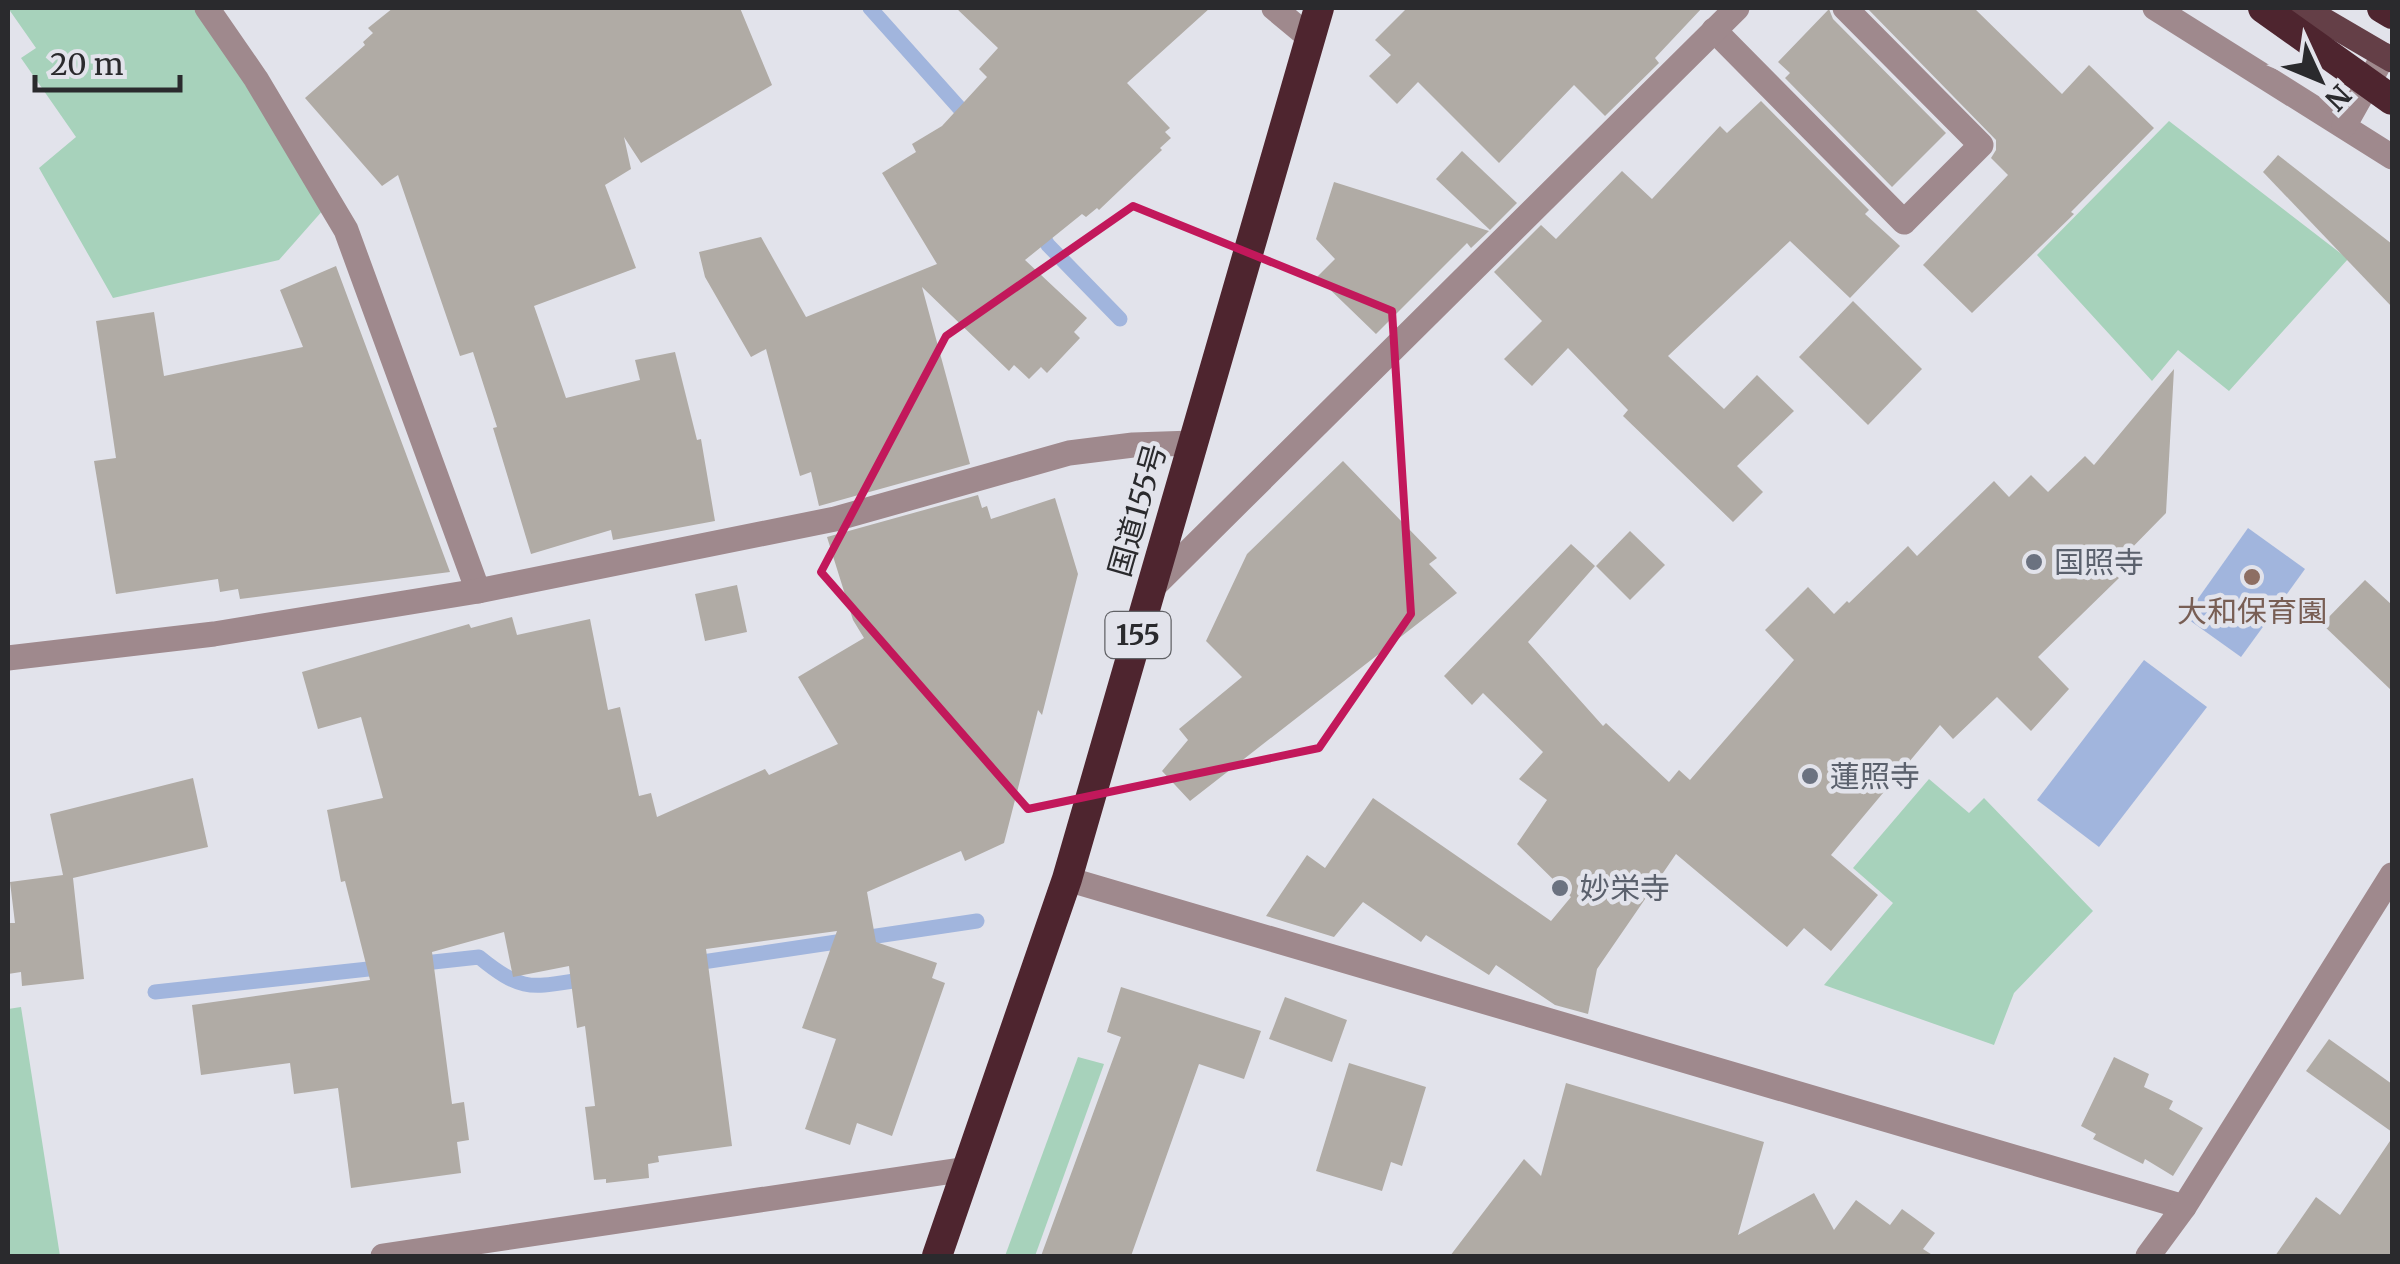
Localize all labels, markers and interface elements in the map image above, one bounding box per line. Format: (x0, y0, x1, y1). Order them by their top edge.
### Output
scale bar (35, 30, 180, 92)
north arrow (2270, 30, 2370, 130)
text: 20 m (50, 45, 124, 83)
text: N (2317, 77, 2359, 118)
street label: 国道155号 (1100, 439, 1174, 581)
place label: 国照寺 (2054, 543, 2144, 581)
marker: 国照寺 (2023, 551, 2045, 573)
marker: 大和保育園 (2241, 566, 2263, 588)
place label: 大和保育園 (2177, 592, 2327, 630)
road number: 155 (1106, 612, 1170, 658)
place label: 蓮照寺 (1830, 757, 1920, 795)
marker: 蓮照寺 (1799, 765, 1821, 787)
place label: 妙栄寺 (1580, 869, 1670, 907)
marker: 妙栄寺 (1549, 877, 1571, 899)

